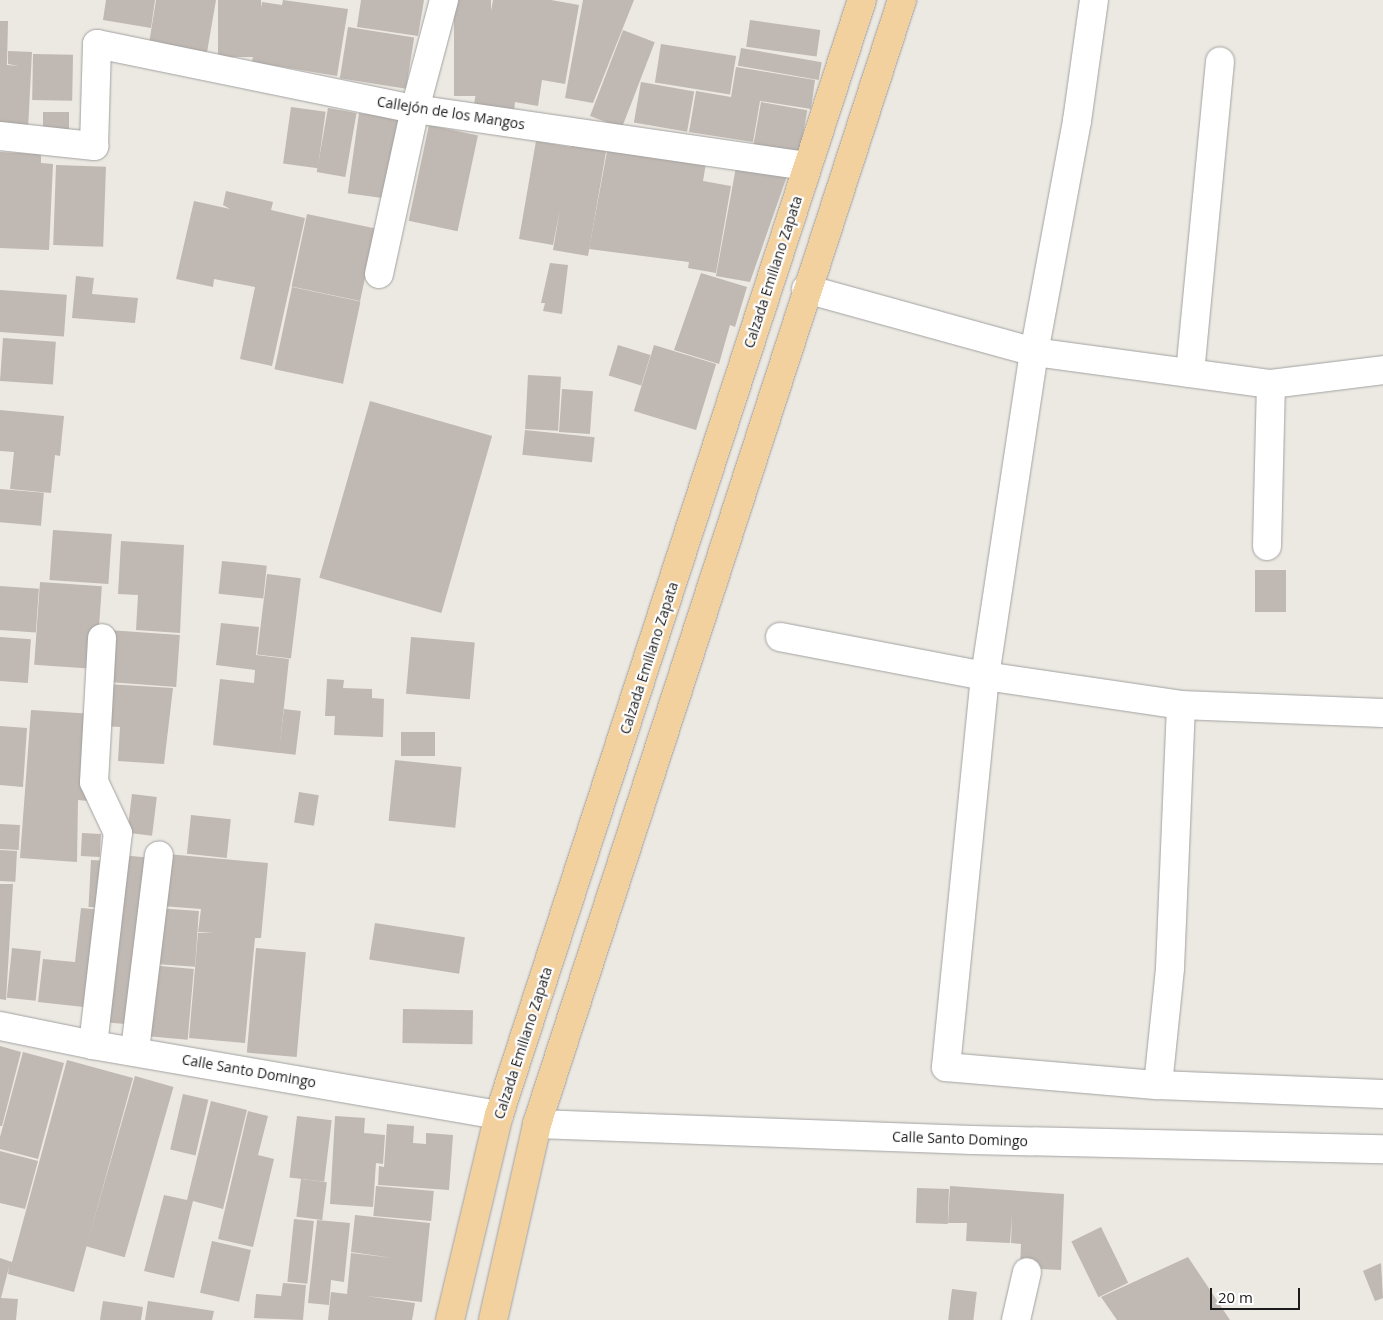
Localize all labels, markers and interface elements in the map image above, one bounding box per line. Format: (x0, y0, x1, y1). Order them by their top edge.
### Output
street label: Callejón de los Mangos (376, 93, 526, 133)
street label: Calzada Emiliano Zapata (740, 194, 806, 350)
street label: Calzada Emiliano Zapata (616, 580, 682, 736)
street label: Calzada Emiliano Zapata (490, 965, 556, 1121)
street label: Calle Santo Domingo (181, 1051, 317, 1091)
street label: Calle Santo Domingo (892, 1128, 1028, 1150)
scale bar (1213, 1278, 1303, 1310)
text: 20 m (1218, 1287, 1253, 1307)

